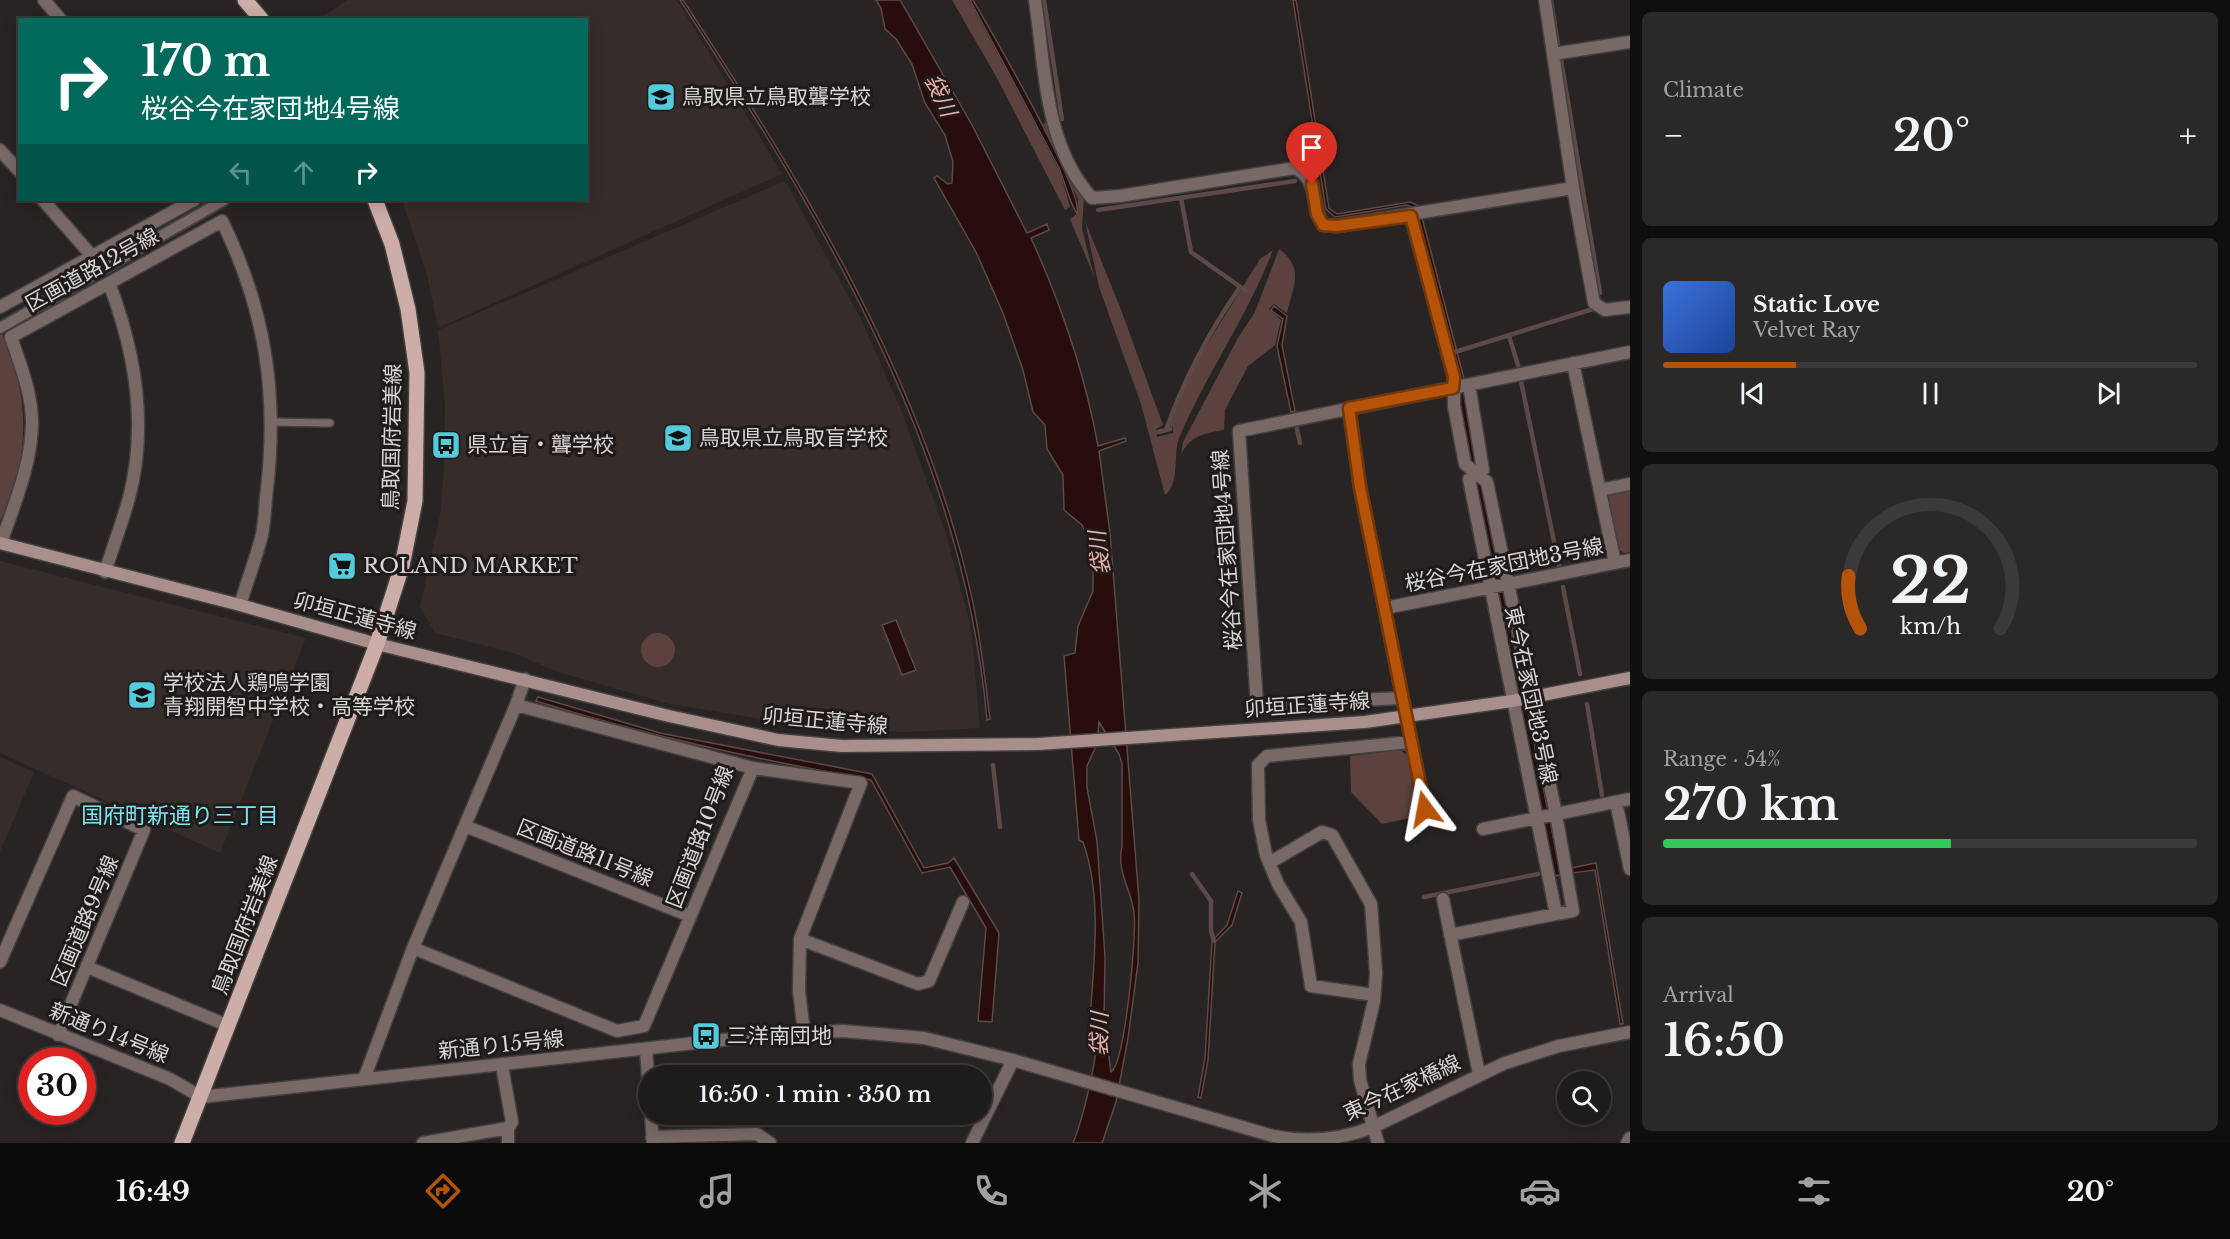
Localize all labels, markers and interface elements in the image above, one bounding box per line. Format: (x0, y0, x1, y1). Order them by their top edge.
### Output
text: 170 m (141, 35, 270, 87)
icon: right (42, 42, 120, 120)
water label: 袋川 (919, 70, 963, 123)
text: Climate (1663, 78, 1744, 102)
school or university icon: 鳥取県立鳥取聾学校 (645, 81, 677, 113)
place label: 鳥取県立鳥取聾学校 (682, 84, 871, 110)
text: 桜谷今在家団地4号線 (141, 92, 400, 125)
text: 20° (1893, 107, 1970, 163)
text: − (1663, 115, 1684, 156)
text: + (2179, 115, 2197, 156)
pin (1286, 122, 1337, 184)
icon: arrive (1295, 131, 1328, 164)
icon: left (224, 156, 257, 189)
icon: ahead (287, 156, 320, 189)
icon: right (350, 156, 383, 189)
street label: 区画道路12号線 (21, 223, 163, 317)
text: Static Love (1753, 291, 1880, 318)
text: Velvet Ray (1753, 318, 1861, 342)
street label: 鳥取国府岩美線 (378, 363, 406, 511)
icon: previous (1736, 377, 1769, 410)
icon: pause (1914, 377, 1947, 410)
icon: next (2092, 377, 2125, 410)
school or university icon: 鳥取県立鳥取盲学校 (662, 422, 694, 454)
place label: 鳥取県立鳥取盲学校 (699, 425, 888, 451)
bus stop icon: 県立盲・聾学校 (430, 429, 462, 461)
place label: 県立盲・聾学校 (467, 432, 614, 458)
street label: 桜谷今在家団地4号線 (1207, 449, 1247, 651)
water label: 袋川 (1083, 527, 1116, 576)
street label: 桜谷今在家団地3号線 (1402, 533, 1606, 597)
text: 22 (1889, 542, 1971, 620)
supermarket icon: ROLAND MARKET (326, 550, 358, 582)
place label: ROLAND MARKET (363, 553, 578, 579)
street label: 卯垣正蓮寺線 (291, 587, 419, 645)
street label: 東今在家団地3号線 (1499, 604, 1563, 786)
text: km/h (1900, 613, 1961, 640)
place label: 学校法人鶏鳴学園 青翔開智中学校・高等学校 (163, 670, 415, 720)
school or university icon: 学校法人鶏鳴学園 青翔開智中学校・高等学校 (126, 679, 158, 711)
street label: 卯垣正蓮寺線 (1243, 688, 1371, 722)
street label: 卯垣正蓮寺線 (761, 703, 889, 739)
text: Range · 54% (1663, 747, 1781, 771)
street label: 区画道路10号線 (661, 762, 739, 912)
text: 270 km (1663, 776, 1839, 832)
position arrow (1393, 777, 1457, 841)
district label: 国府町新通り三丁目 (81, 802, 279, 829)
street label: 区画道路11号線 (513, 814, 657, 892)
street label: 区画道路9号線 (46, 852, 124, 990)
street label: 鳥取国府岩美線 (207, 852, 283, 998)
text: Arrival (1663, 983, 1734, 1007)
street label: 新通り14号線 (45, 997, 173, 1069)
water label: 袋川 (1086, 1010, 1113, 1056)
text: 16:50 (1663, 1012, 1785, 1068)
bus stop icon: 三洋南団地 (690, 1020, 722, 1052)
place label: 三洋南団地 (727, 1023, 832, 1049)
street label: 新通り15号線 (437, 1025, 565, 1065)
speed limit sign: 30 (18, 1047, 96, 1125)
street label: 東今在家橋線 (1339, 1050, 1465, 1126)
map controls (1557, 1071, 1611, 1125)
button: search (1557, 1071, 1611, 1125)
text: 16:50 · 1 min · 350 m (699, 1081, 931, 1108)
icon: directions (422, 1170, 464, 1212)
icon: music (696, 1170, 738, 1212)
icon: phone (970, 1170, 1012, 1212)
icon: climate (1244, 1170, 1286, 1212)
icon: car (1519, 1170, 1561, 1212)
icon: filters (1793, 1170, 1835, 1212)
text: 16:49 (116, 1175, 190, 1208)
text: 20° (2067, 1175, 2114, 1208)

